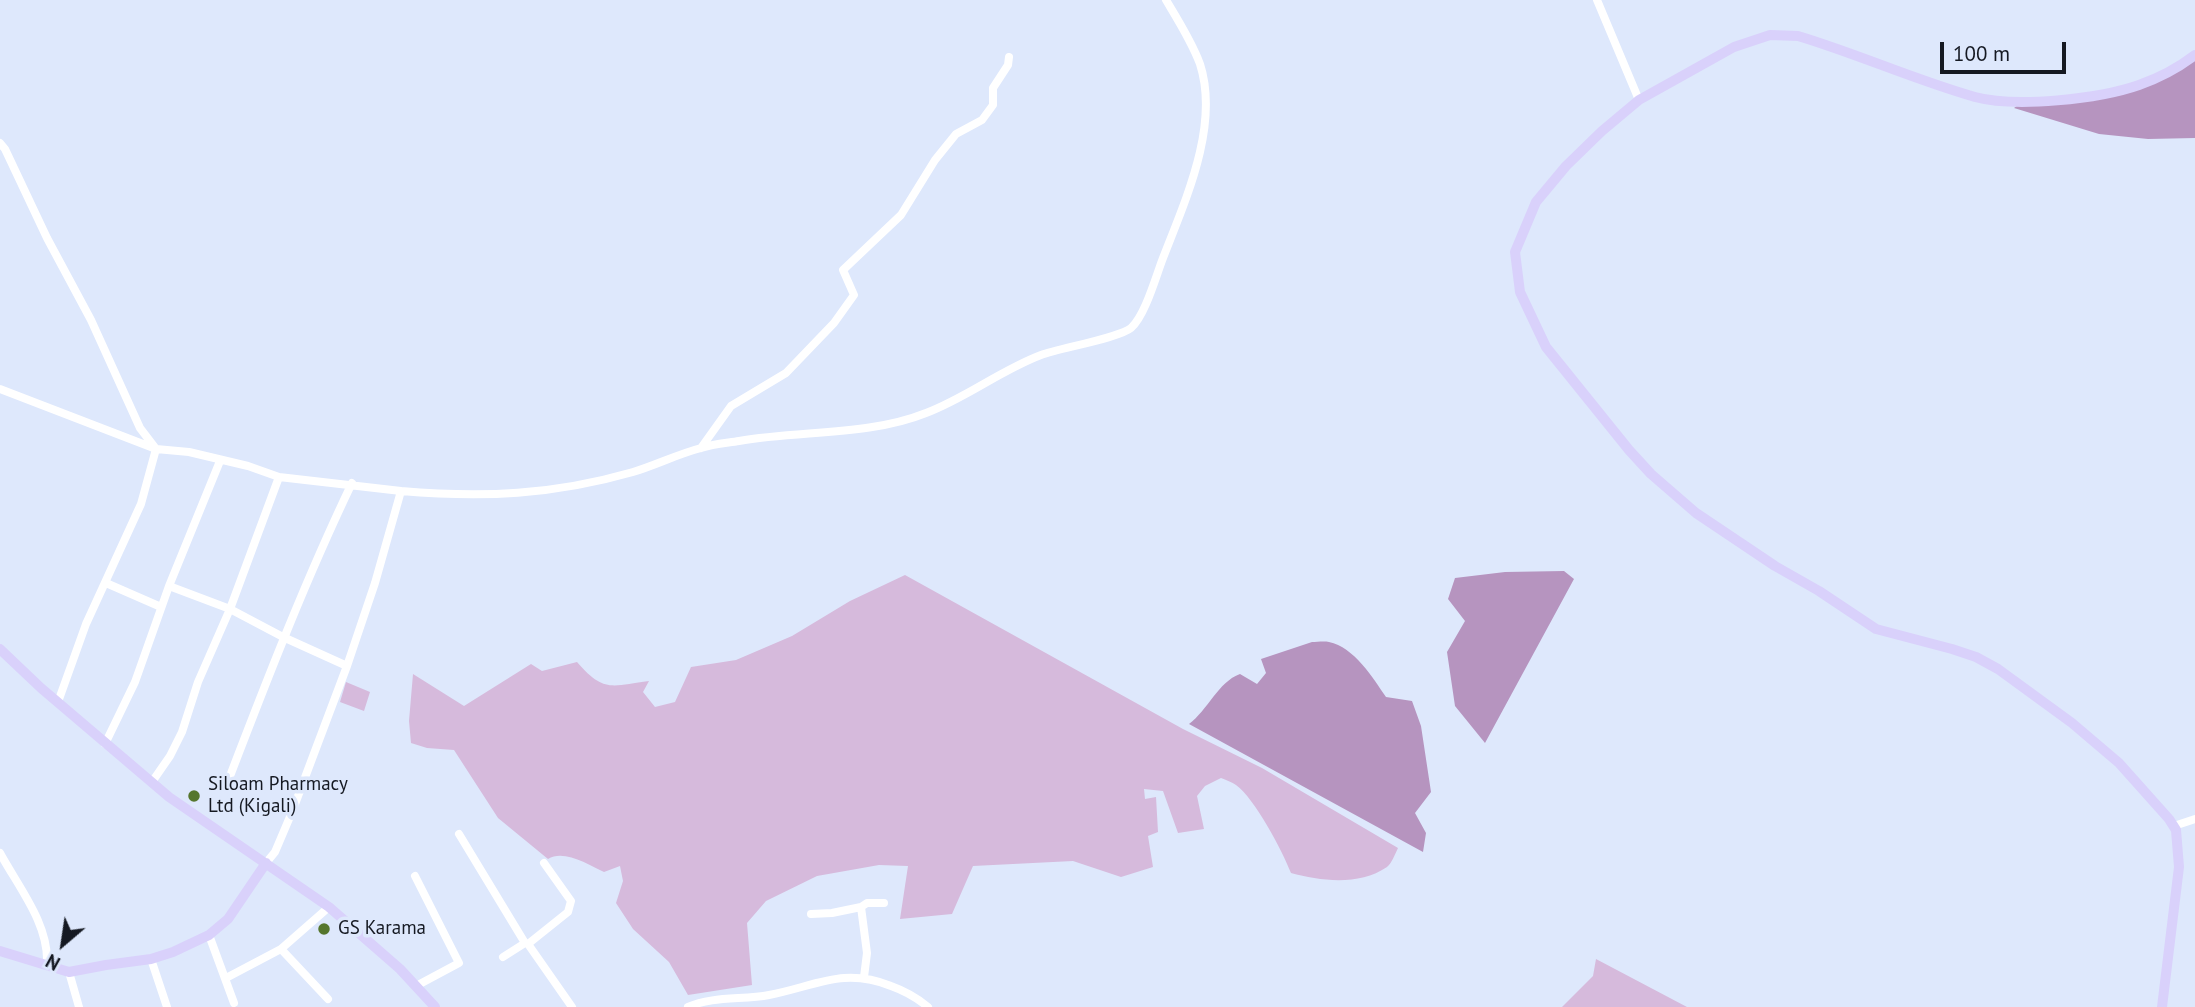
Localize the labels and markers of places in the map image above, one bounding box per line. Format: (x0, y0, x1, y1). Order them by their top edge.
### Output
place label: Siloam Pharmacy Ltd (Kigali) (208, 774, 348, 818)
marker: Siloam Pharmacy Ltd (Kigali) (186, 788, 202, 804)
place label: GS Karama (338, 918, 426, 940)
marker: GS Karama (316, 921, 332, 937)

